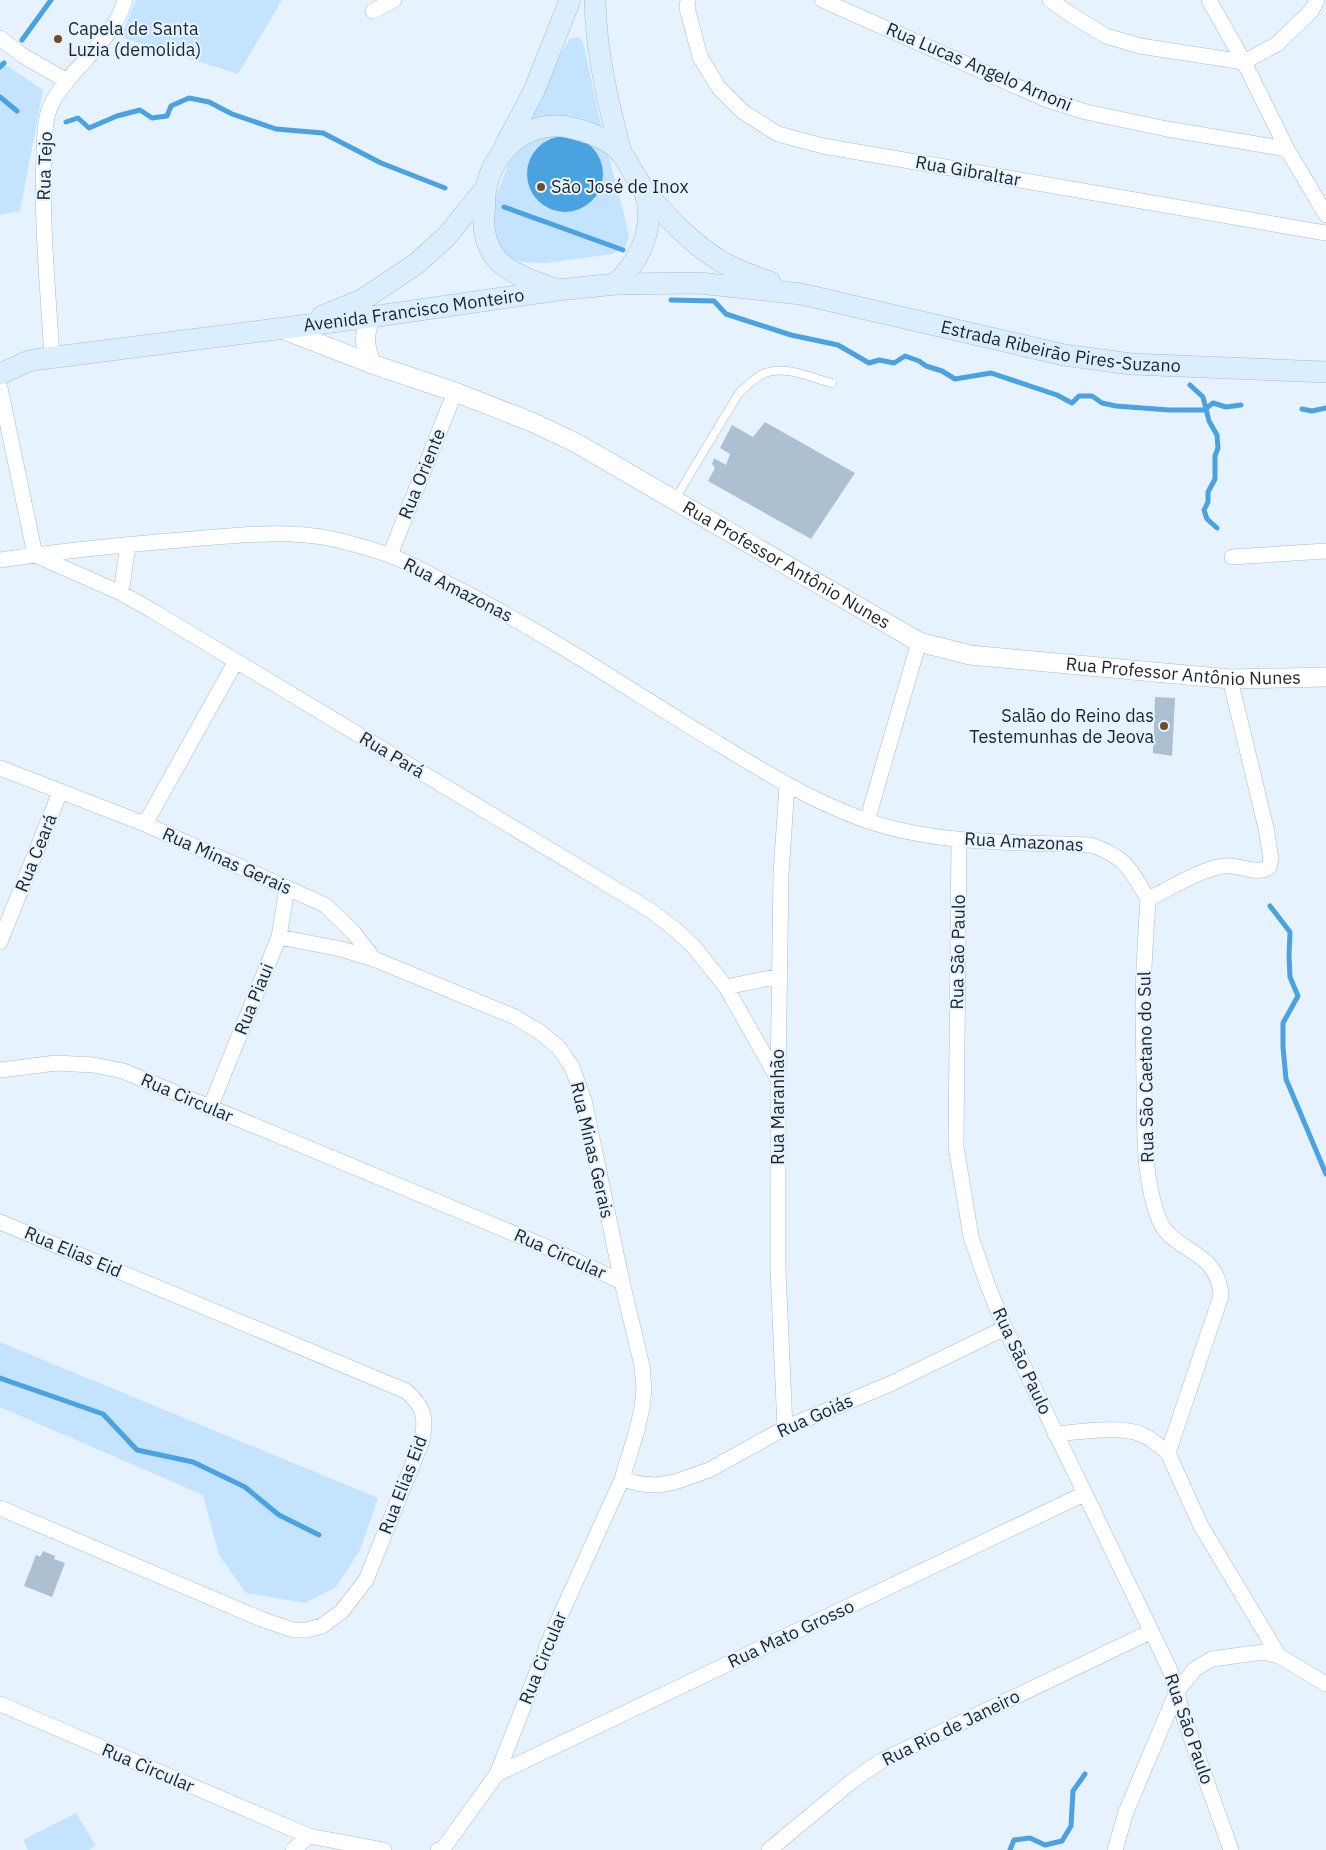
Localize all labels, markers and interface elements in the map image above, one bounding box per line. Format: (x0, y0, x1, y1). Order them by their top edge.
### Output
place label: Capela de Santa Luzia (demolida) (68, 17, 201, 61)
street label: Rua Lucas Angelo Arnoni (883, 17, 1076, 116)
marker: Capela de Santa Luzia (demolida) (52, 33, 64, 45)
street label: Rua Tejo (32, 131, 57, 201)
street label: Rua Gibraltar (914, 150, 1023, 191)
place label: São José de Inox (551, 175, 689, 198)
marker: São José de Inox (535, 181, 547, 193)
street label: Avenida Francisco Monteiro (302, 283, 526, 336)
street label: Estrada Ribeirão Pires-Suzano (939, 315, 1181, 377)
street label: Rua Oriente (393, 425, 450, 522)
street label: Rua Professor Antônio Nunes (679, 495, 895, 634)
street label: Rua Amazonas (400, 552, 517, 627)
street label: Rua Professor Antônio Nunes (1065, 652, 1301, 690)
place label: Salão do Reino das Testemunhas de Jeova (969, 704, 1154, 748)
marker: Salão do Reino das Testemunhas de Jeova (1158, 720, 1170, 732)
street label: Rua Pará (355, 726, 429, 783)
street label: Rua Ceará (9, 810, 62, 895)
street label: Rua Minas Gerais (159, 822, 296, 899)
street label: Rua Amazonas (964, 827, 1084, 856)
street label: Rua São Paulo (945, 894, 970, 1010)
street label: Rua Piaui (229, 960, 278, 1038)
street label: Rua São Caetano do Sul (1132, 971, 1159, 1163)
street label: Rua Maranhão (766, 1049, 789, 1165)
street label: Rua Circular (138, 1068, 237, 1127)
street label: Rua Minas Gerais (566, 1079, 619, 1220)
street label: Rua Elias Eid (21, 1221, 125, 1282)
street label: Rua Circular (511, 1223, 610, 1284)
street label: Rua São Paulo (988, 1304, 1057, 1418)
street label: Rua Goiás (773, 1389, 857, 1443)
street label: Rua Elias Eid (373, 1432, 432, 1537)
street label: Rua Mato Grosso (724, 1594, 858, 1673)
street label: Rua Circular (513, 1608, 572, 1708)
street label: Rua São Paulo (1160, 1670, 1219, 1787)
street label: Rua Rio de Janeiro (878, 1684, 1023, 1771)
street label: Rua Circular (99, 1738, 198, 1797)

